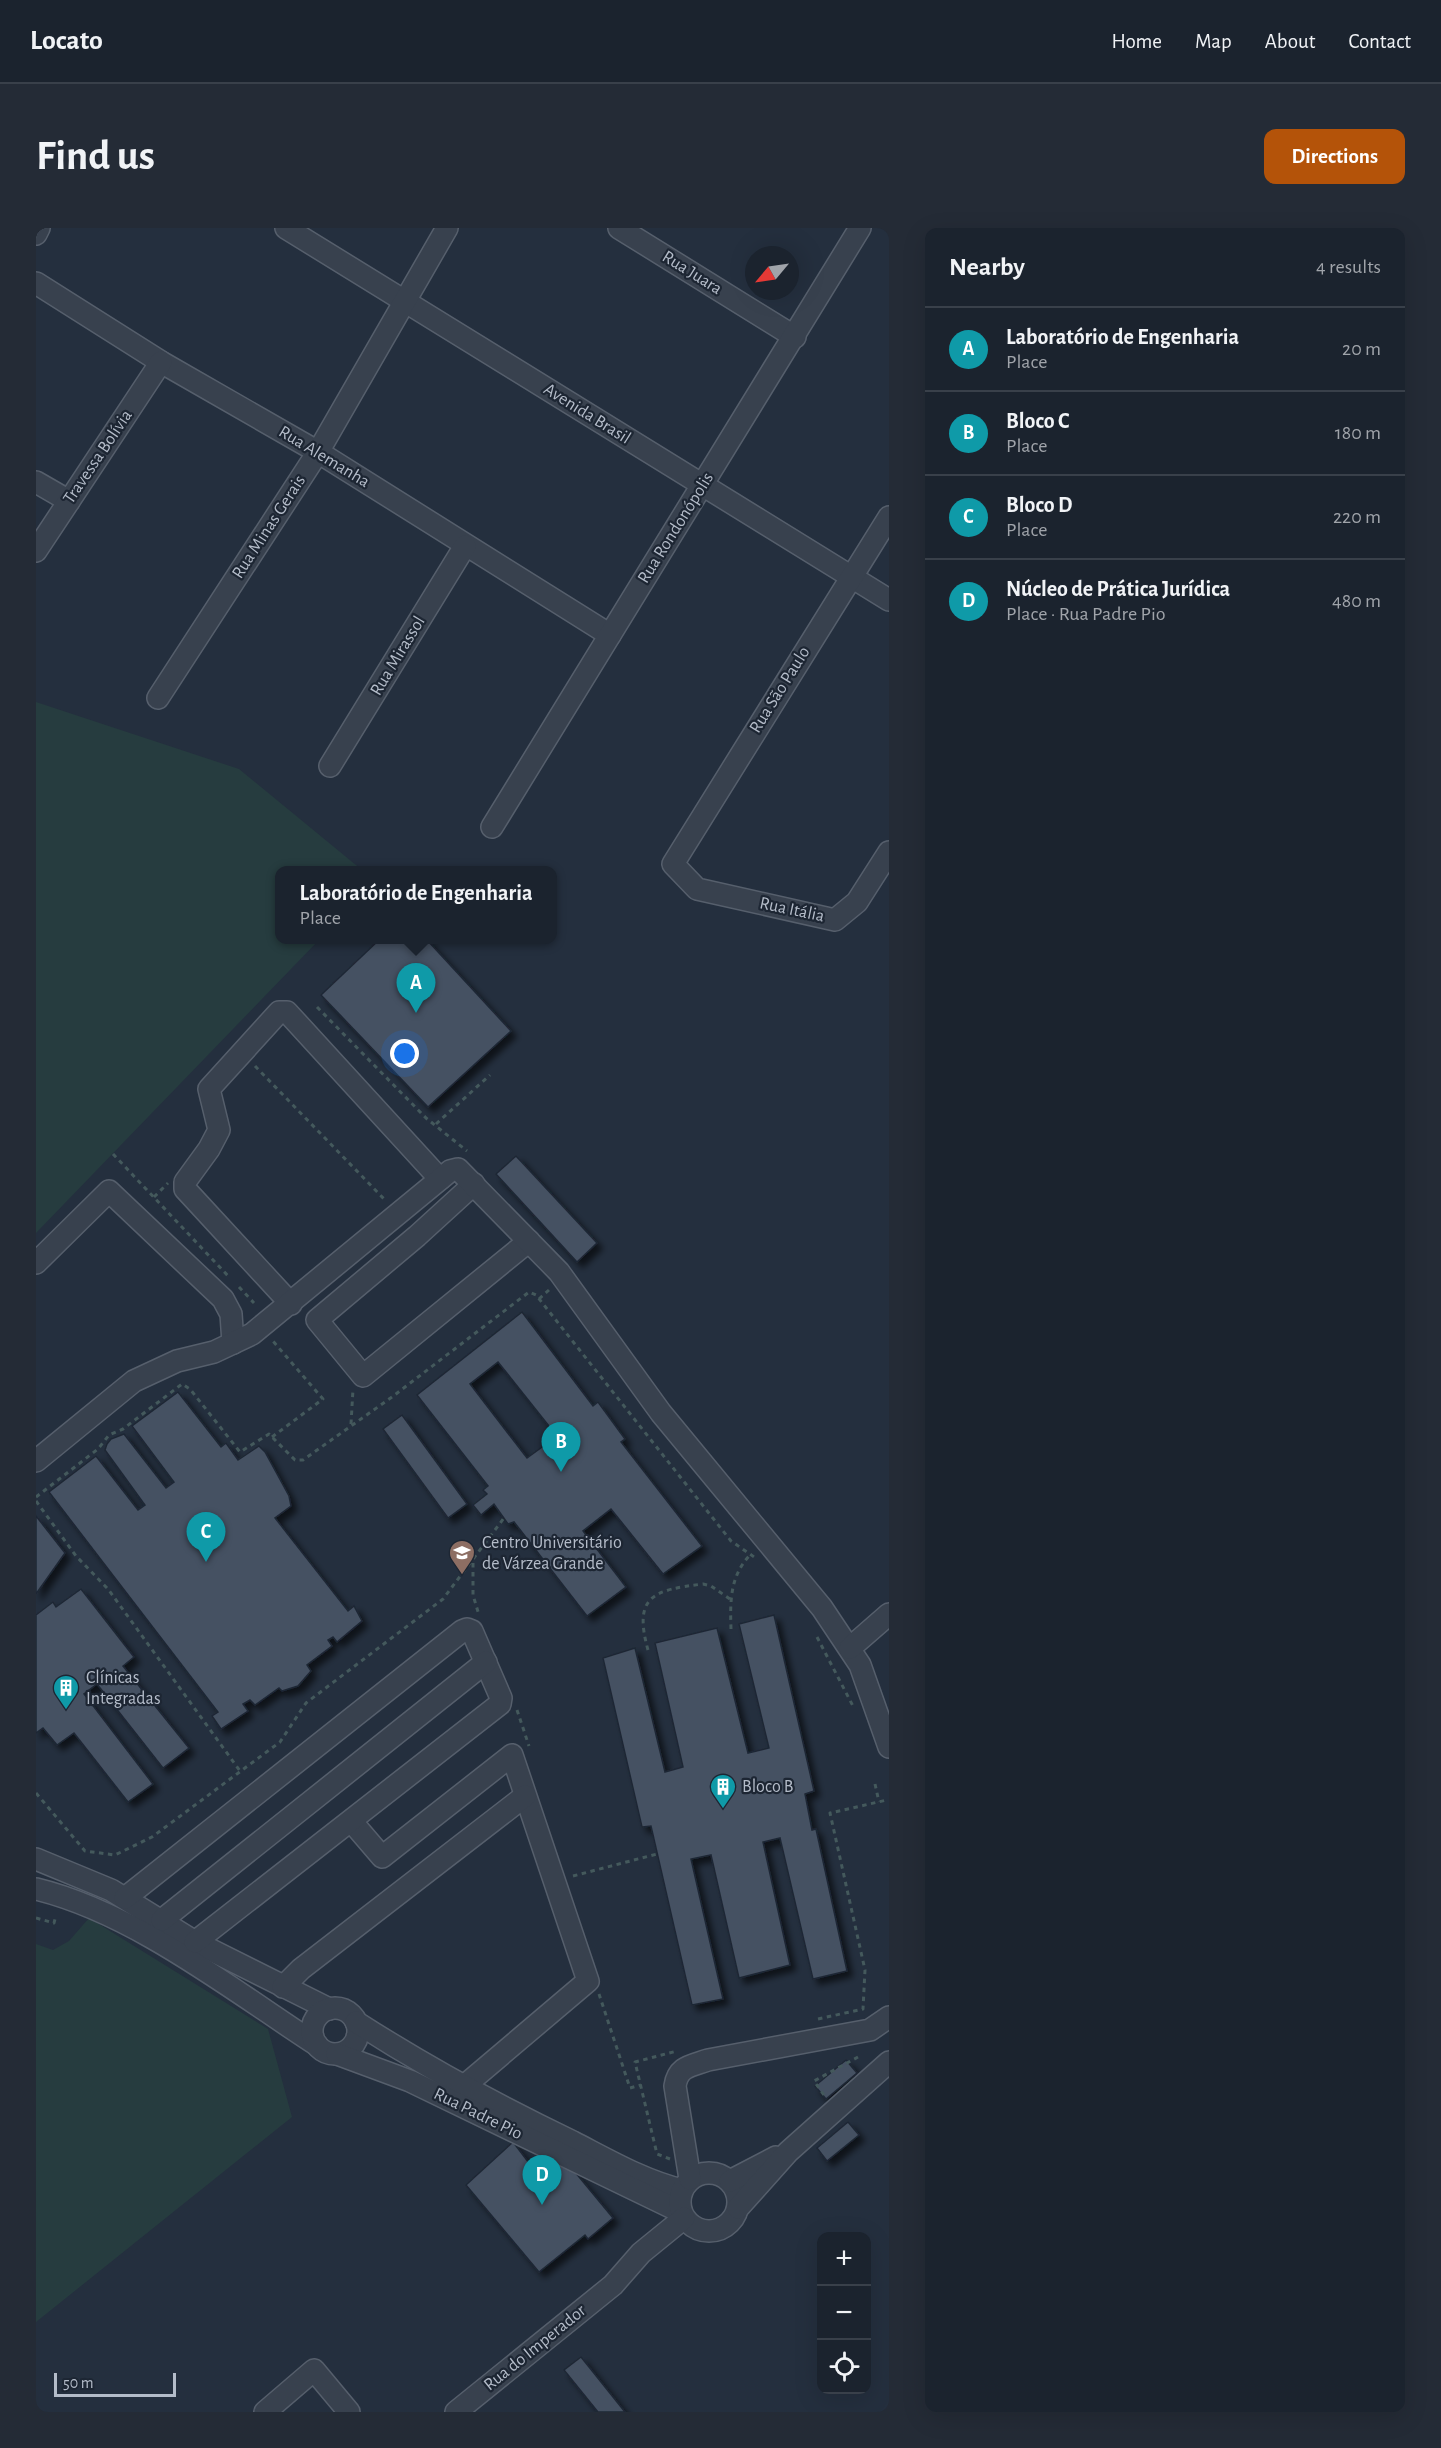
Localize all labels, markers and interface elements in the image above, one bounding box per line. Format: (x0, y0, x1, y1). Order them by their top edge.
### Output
text: Locato (30, 27, 103, 55)
text: Home (1111, 31, 1162, 52)
text: Map (1195, 31, 1232, 52)
text: About (1265, 31, 1315, 52)
text: Contact (1348, 31, 1411, 52)
button: Directions (1264, 129, 1405, 184)
text: Find us (36, 135, 155, 177)
north arrow (745, 246, 799, 300)
street label: Rua Juara (659, 248, 725, 298)
text: Nearby (949, 254, 1025, 280)
text: 4 results (1316, 257, 1381, 277)
text: Laboratório de Engenharia (1006, 326, 1239, 348)
text: A (963, 339, 975, 359)
text: 20 m (1342, 339, 1381, 359)
text: Place (1006, 352, 1047, 372)
street label: Avenida Brasil (540, 380, 634, 448)
street label: Travessa Bolívia (60, 407, 136, 507)
text: Bloco C (1006, 410, 1069, 432)
street label: Rua Alemanha (275, 423, 373, 491)
text: B (963, 423, 974, 443)
text: 180 m (1335, 423, 1381, 443)
text: Place (1006, 436, 1047, 456)
street label: Rua Rondonópolis (635, 469, 717, 587)
street label: Rua Minas Gerais (229, 472, 309, 582)
text: Bloco D (1006, 494, 1072, 516)
text: C (963, 507, 974, 527)
text: 220 m (1333, 507, 1381, 527)
text: Place (1006, 520, 1047, 540)
text: Núcleo de Prática Jurídica (1006, 578, 1230, 600)
text: D (962, 591, 975, 611)
text: 480 m (1332, 591, 1381, 611)
text: Place · Rua Padre Pio (1006, 604, 1166, 624)
street label: Rua Mirassol (367, 613, 429, 699)
street label: Rua São Paulo (746, 644, 814, 736)
popup (275, 866, 557, 944)
text: Laboratório de Engenharia (300, 882, 532, 904)
street label: Rua Itália (758, 894, 826, 926)
text: Place (300, 908, 341, 928)
pin: A (396, 964, 436, 1013)
your location (390, 1039, 419, 1068)
pin: B (542, 1422, 580, 1472)
pin: C (186, 1512, 226, 1562)
place label: Centro Universitário de Várzea Grande (482, 1534, 622, 1573)
school or university icon: Centro Universitário de Várzea Grande (447, 1538, 477, 1576)
place label: Clínicas Integradas (86, 1669, 161, 1708)
building icon: Clínicas Integradas (51, 1673, 81, 1711)
building icon: Bloco B (708, 1772, 738, 1810)
place label: Bloco B (742, 1778, 793, 1796)
street label: Rua Padre Pio (431, 2085, 525, 2143)
pin: D (522, 2156, 562, 2205)
map controls (817, 2232, 871, 2394)
button: + (817, 2232, 871, 2286)
button: − (817, 2286, 871, 2340)
street label: Rua do Imperador (481, 2301, 590, 2394)
button: locate (817, 2340, 871, 2394)
scale bar (54, 2370, 176, 2398)
text: 50 m (63, 2375, 94, 2391)

